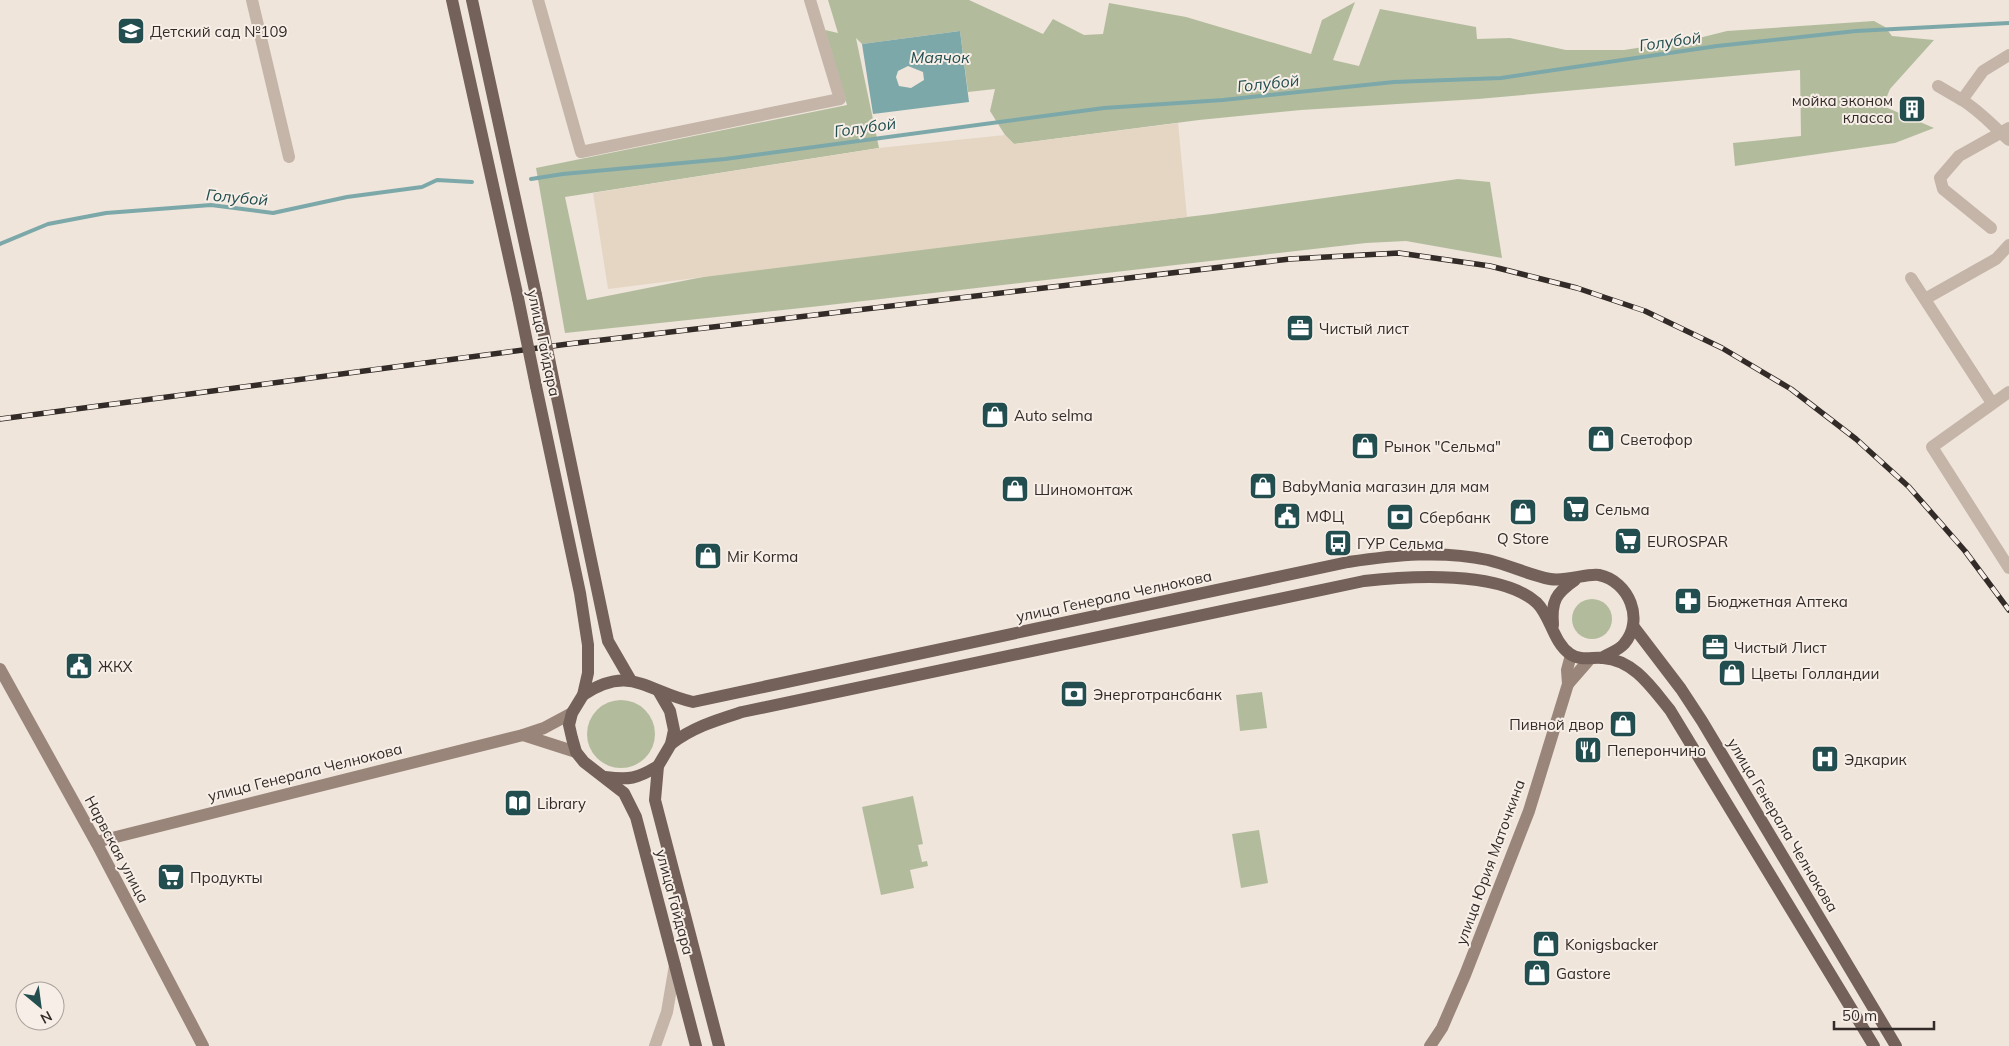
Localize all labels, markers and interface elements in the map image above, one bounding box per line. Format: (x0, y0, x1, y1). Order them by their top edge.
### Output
school or university icon: Детский сад №109 (116, 16, 146, 46)
place label: Детский сад №109 (150, 22, 288, 41)
water label: Голубой (1638, 27, 1702, 55)
water label: Маячок (910, 47, 970, 67)
water label: Голубой (1236, 70, 1300, 96)
place label: мойка эконом класса (1792, 91, 1893, 127)
building icon: мойка эконом класса (1897, 94, 1927, 124)
water label: Голубой (833, 113, 897, 141)
water label: Голубой (205, 184, 269, 210)
street label: улица Гайдара (523, 288, 565, 398)
office icon: Чистый лист (1285, 313, 1315, 343)
place label: Чистый лист (1319, 319, 1409, 338)
shop icon: Auto selma (980, 400, 1010, 430)
place label: Auto selma (1014, 406, 1093, 425)
shop icon: Светофор (1586, 424, 1616, 454)
place label: Светофор (1620, 430, 1693, 449)
shop icon: Рынок "Сельма" (1350, 431, 1380, 461)
place label: Рынок "Сельма" (1384, 437, 1501, 456)
shop icon: BabyMаnia магазин для мам (1248, 471, 1278, 501)
shop icon: Шиномонтаж (1000, 474, 1030, 504)
place label: BabyMаnia магазин для мам (1282, 477, 1489, 496)
place label: Шиномонтаж (1034, 480, 1134, 499)
supermarket icon: Сельма (1561, 494, 1591, 524)
shop icon: Q Store (1508, 497, 1538, 527)
place label: Сельма (1595, 500, 1650, 519)
public building icon: МФЦ (1272, 501, 1302, 531)
bank icon: Сбербанк (1385, 502, 1415, 532)
place label: МФЦ (1306, 507, 1344, 526)
place label: Сбербанк (1419, 508, 1491, 527)
supermarket icon: EUROSPAR (1613, 526, 1643, 556)
bus stop icon: ГУР Сельма (1323, 528, 1353, 558)
place label: Q Store (1497, 529, 1549, 548)
place label: EUROSPAR (1647, 532, 1728, 551)
place label: ГУР Сельма (1357, 534, 1444, 553)
shop icon: Mir Korma (693, 541, 723, 571)
place label: Mir Korma (727, 547, 798, 566)
street label: улица Генерала Челнокова (1014, 566, 1214, 626)
pharmacy icon: Бюджетная Аптека (1673, 586, 1703, 616)
place label: Бюджетная Аптека (1707, 592, 1848, 611)
office icon: Чистый Лист (1700, 632, 1730, 662)
place label: Чистый Лист (1734, 638, 1827, 657)
public building icon: ЖКХ (64, 651, 94, 681)
place label: ЖКХ (98, 657, 133, 676)
shop icon: Цветы Голландии (1717, 658, 1747, 688)
place label: Цветы Голландии (1751, 664, 1879, 683)
bank icon: Энерготрансбанк (1059, 679, 1089, 709)
place label: Энерготрансбанк (1093, 685, 1223, 704)
shop icon: Пивной двор (1608, 709, 1638, 739)
place label: Пивной двор (1509, 715, 1604, 734)
restaurant icon: Пеперончино (1573, 735, 1603, 765)
street label: улица Генерала Челнокова (1724, 735, 1842, 915)
street label: улица Генерала Челнокова (206, 739, 404, 805)
place label: Пеперончино (1607, 741, 1706, 760)
hospital icon: Эдкарик (1810, 744, 1840, 774)
place label: Эдкарик (1844, 750, 1908, 769)
street label: улица Юрия Маточкина (1451, 777, 1529, 947)
library icon: Library (503, 788, 533, 818)
street label: Нарвская улица (81, 792, 153, 906)
place label: Library (537, 794, 586, 813)
street label: улица Гайдара (652, 847, 698, 957)
supermarket icon: Продукты (156, 862, 186, 892)
place label: Продукты (190, 868, 263, 887)
shop icon: Konigsbacker (1531, 929, 1561, 959)
place label: Konigsbacker (1565, 935, 1659, 954)
shop icon: Gastore (1522, 958, 1552, 988)
place label: Gastore (1556, 964, 1611, 983)
north arrow (15, 981, 65, 1031)
scale bar (1834, 998, 1934, 1030)
text: 50 m (1842, 1006, 1877, 1025)
text: N (37, 1007, 55, 1028)

